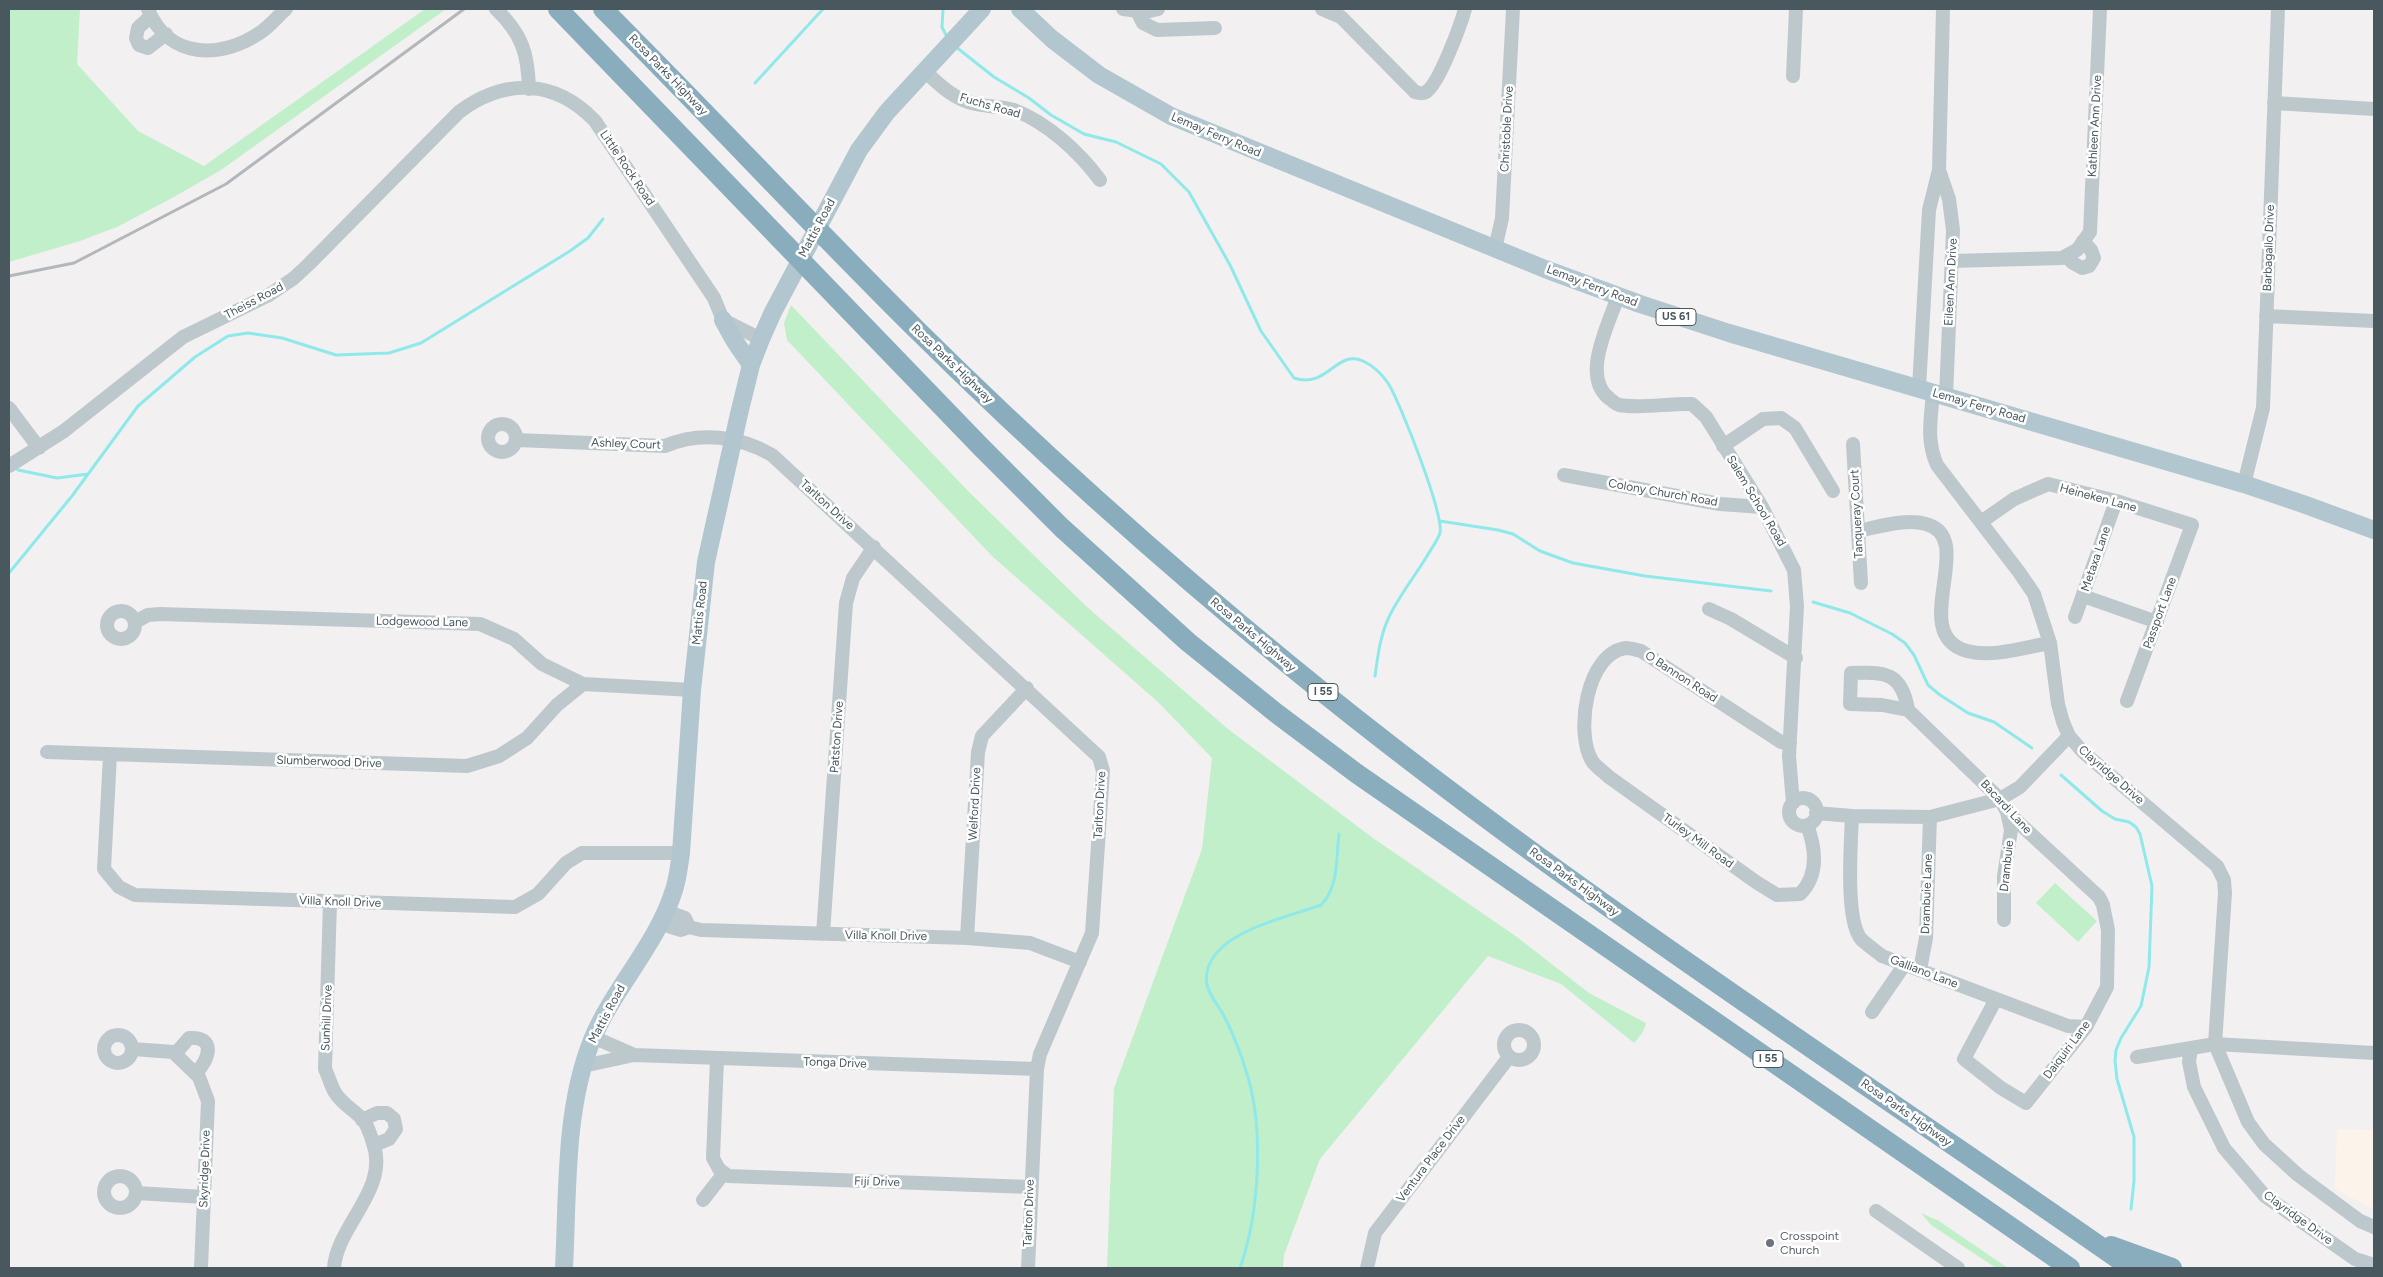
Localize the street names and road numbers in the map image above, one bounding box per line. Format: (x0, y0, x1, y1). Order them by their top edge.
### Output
street label: Rosa Parks Highway (625, 31, 711, 119)
street label: Kathleen Ann Drive (2085, 75, 2105, 177)
street label: Christoble Drive (1498, 86, 1516, 172)
street label: Fuchs Road (958, 90, 1022, 122)
street label: Lemay Ferry Road (1169, 110, 1263, 160)
street label: Little Rock Road (597, 128, 657, 208)
street label: Mattis Road (796, 196, 838, 260)
street label: Barbagallo Drive (2260, 204, 2278, 292)
street label: Eileen Ann Drive (1942, 238, 1960, 326)
street label: Lemay Ferry Road (1544, 262, 1640, 310)
street label: Theiss Road (222, 280, 286, 322)
road number: US 61 (1656, 308, 1696, 326)
street label: Rosa Parks Highway (908, 321, 996, 407)
street label: Lemay Ferry Road (1931, 386, 2027, 426)
street label: Ashley Court (591, 436, 661, 452)
street label: Salem School Road (1723, 453, 1789, 549)
street label: Tanqueray Court (1847, 469, 1867, 559)
street label: Colony Church Road (1607, 476, 1719, 510)
street label: Tarlton Drive (797, 477, 857, 533)
street label: Heineken Lane (2058, 481, 2138, 515)
street label: Metaxa Lane (2078, 525, 2114, 593)
street label: Passport Lane (2140, 575, 2180, 651)
street label: Mattis Road (689, 580, 711, 646)
street label: Rosa Parks Highway (1207, 595, 1299, 675)
street label: Lodgewood Lane (376, 614, 468, 630)
street label: O Bannon Road (1642, 648, 1720, 706)
road number: I 55 (1308, 684, 1338, 700)
street label: Patston Drive (827, 701, 847, 773)
street label: Clayridge Drive (2075, 743, 2147, 807)
street label: Slumberwood Drive (276, 753, 382, 771)
street label: Welford Drive (966, 767, 984, 841)
street label: Tarlton Drive (1091, 771, 1109, 839)
street label: Bacardi Lane (1977, 777, 2035, 837)
street label: Turley Mill Road (1660, 811, 1736, 871)
street label: Drambuie (1997, 840, 2017, 892)
street label: Rosa Parks Highway (1526, 845, 1622, 919)
street label: Drambuie Lane (1918, 854, 1936, 934)
street label: Villa Knoll Drive (299, 893, 381, 911)
street label: Villa Knoll Drive (845, 928, 927, 944)
street label: Galliano Lane (1888, 952, 1960, 992)
street label: Mattis Road (586, 982, 628, 1046)
street label: Sunhill Drive (319, 985, 335, 1051)
street label: Daiquiri Lane (2040, 1018, 2094, 1082)
road number: I 55 (1753, 1050, 1783, 1068)
street label: Tonga Drive (803, 1055, 867, 1071)
street label: Rosa Parks Highway (1858, 1076, 1954, 1150)
street label: Ventura Place Drive (1394, 1113, 1468, 1205)
street label: Skyridge Drive (196, 1130, 214, 1208)
street label: Fiji Drive (854, 1174, 900, 1190)
street label: Tarlton Drive (1021, 1179, 1037, 1247)
street label: Clayridge Drive (2261, 1188, 2335, 1248)

